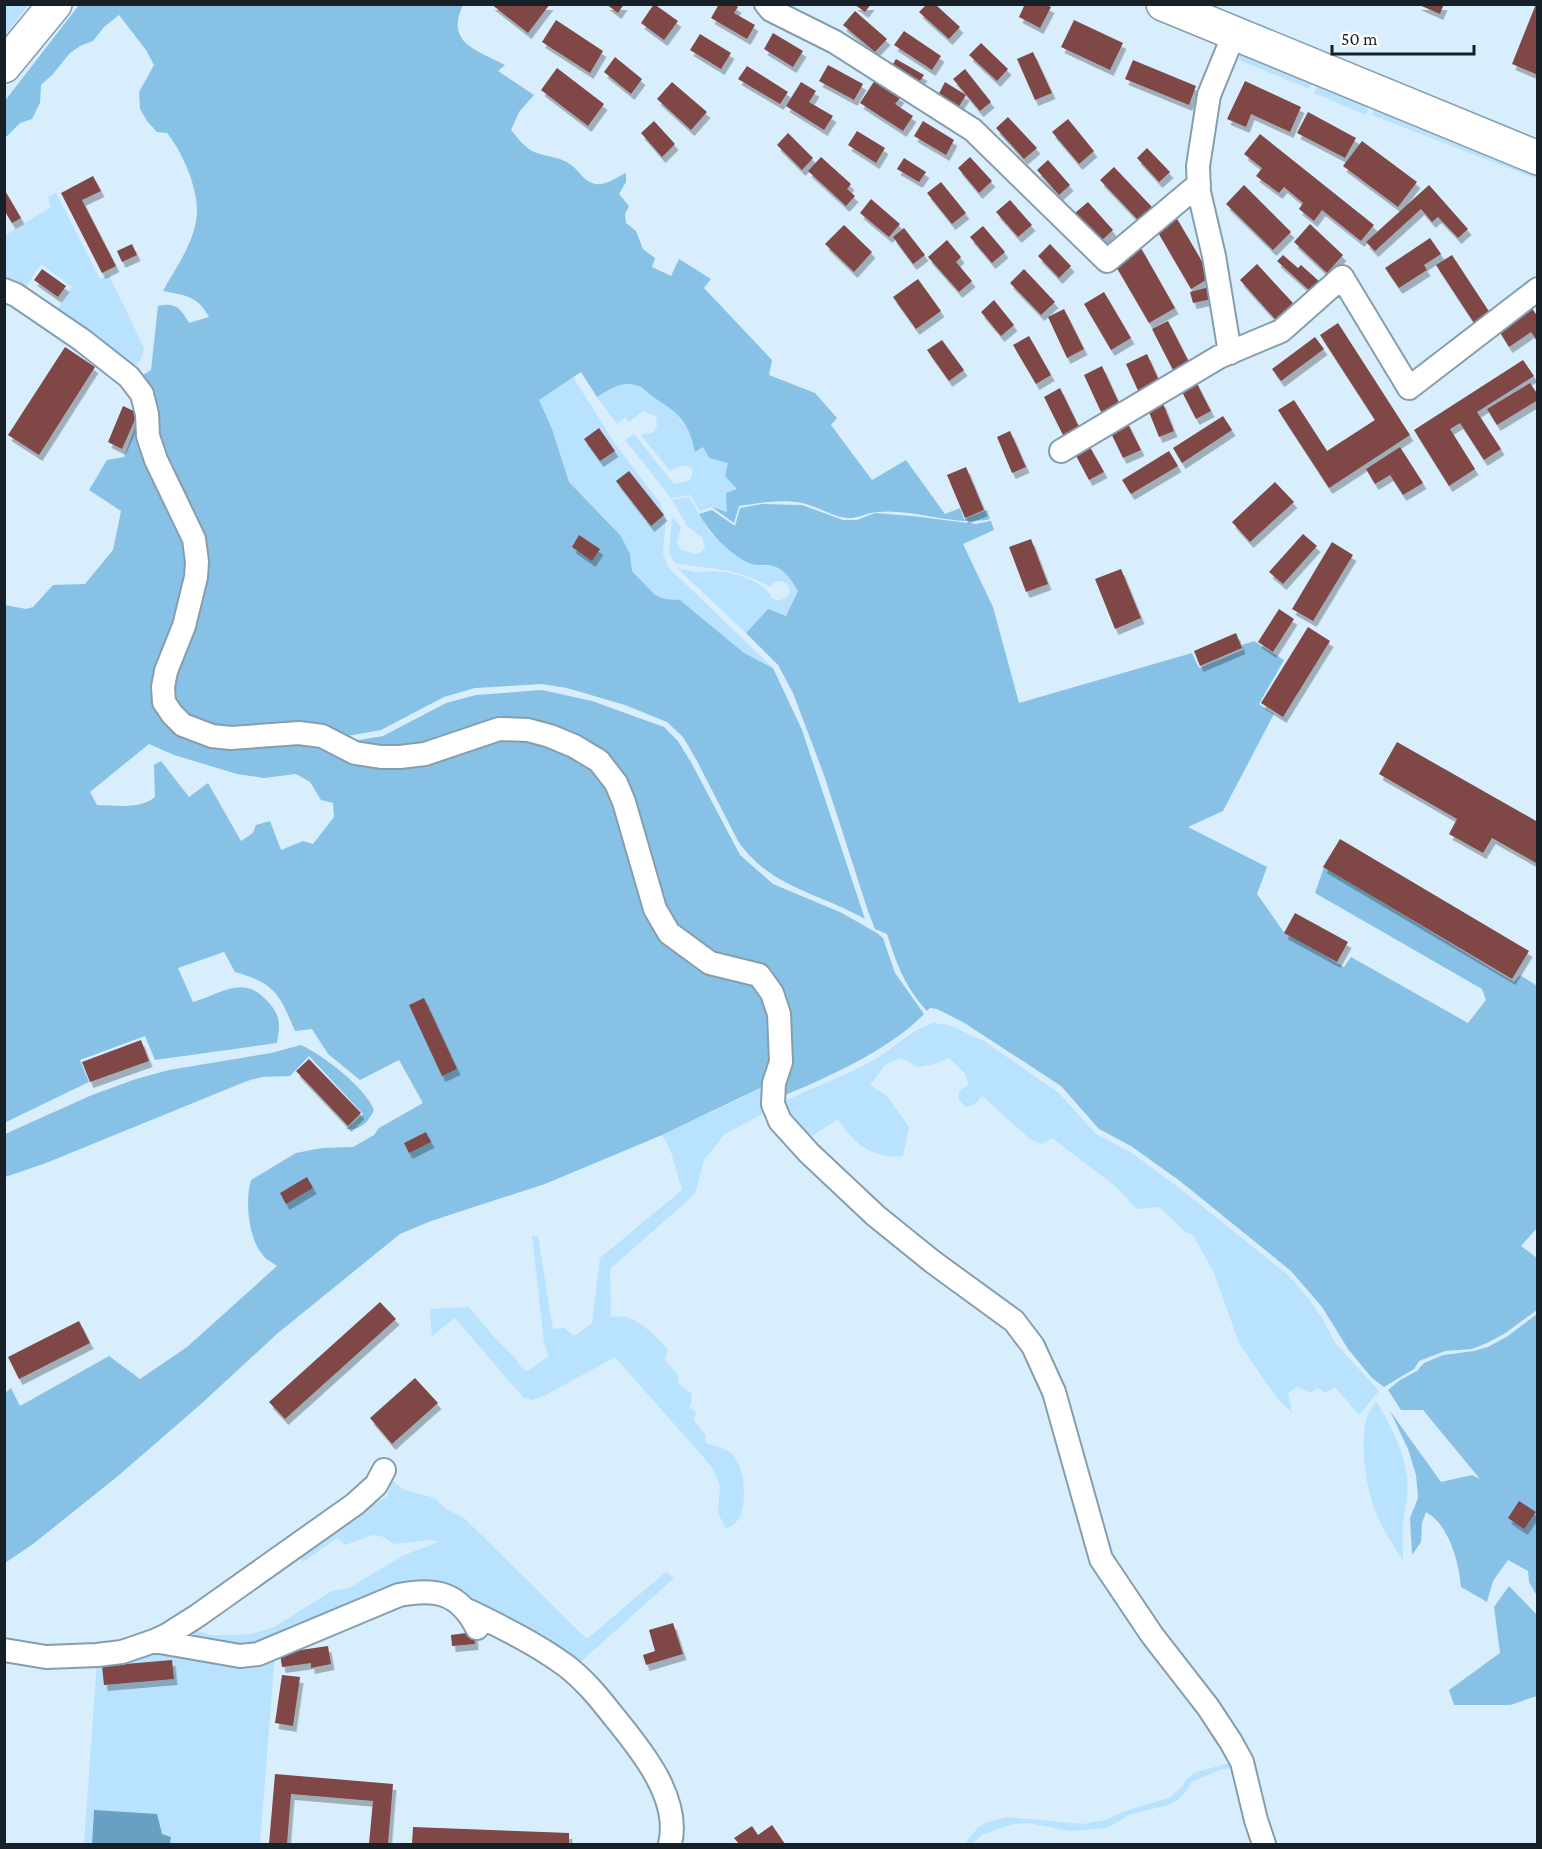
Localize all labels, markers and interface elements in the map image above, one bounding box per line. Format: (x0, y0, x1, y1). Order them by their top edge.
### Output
scale bar (1332, 18, 1474, 56)
text: 50 m (1341, 29, 1378, 49)

